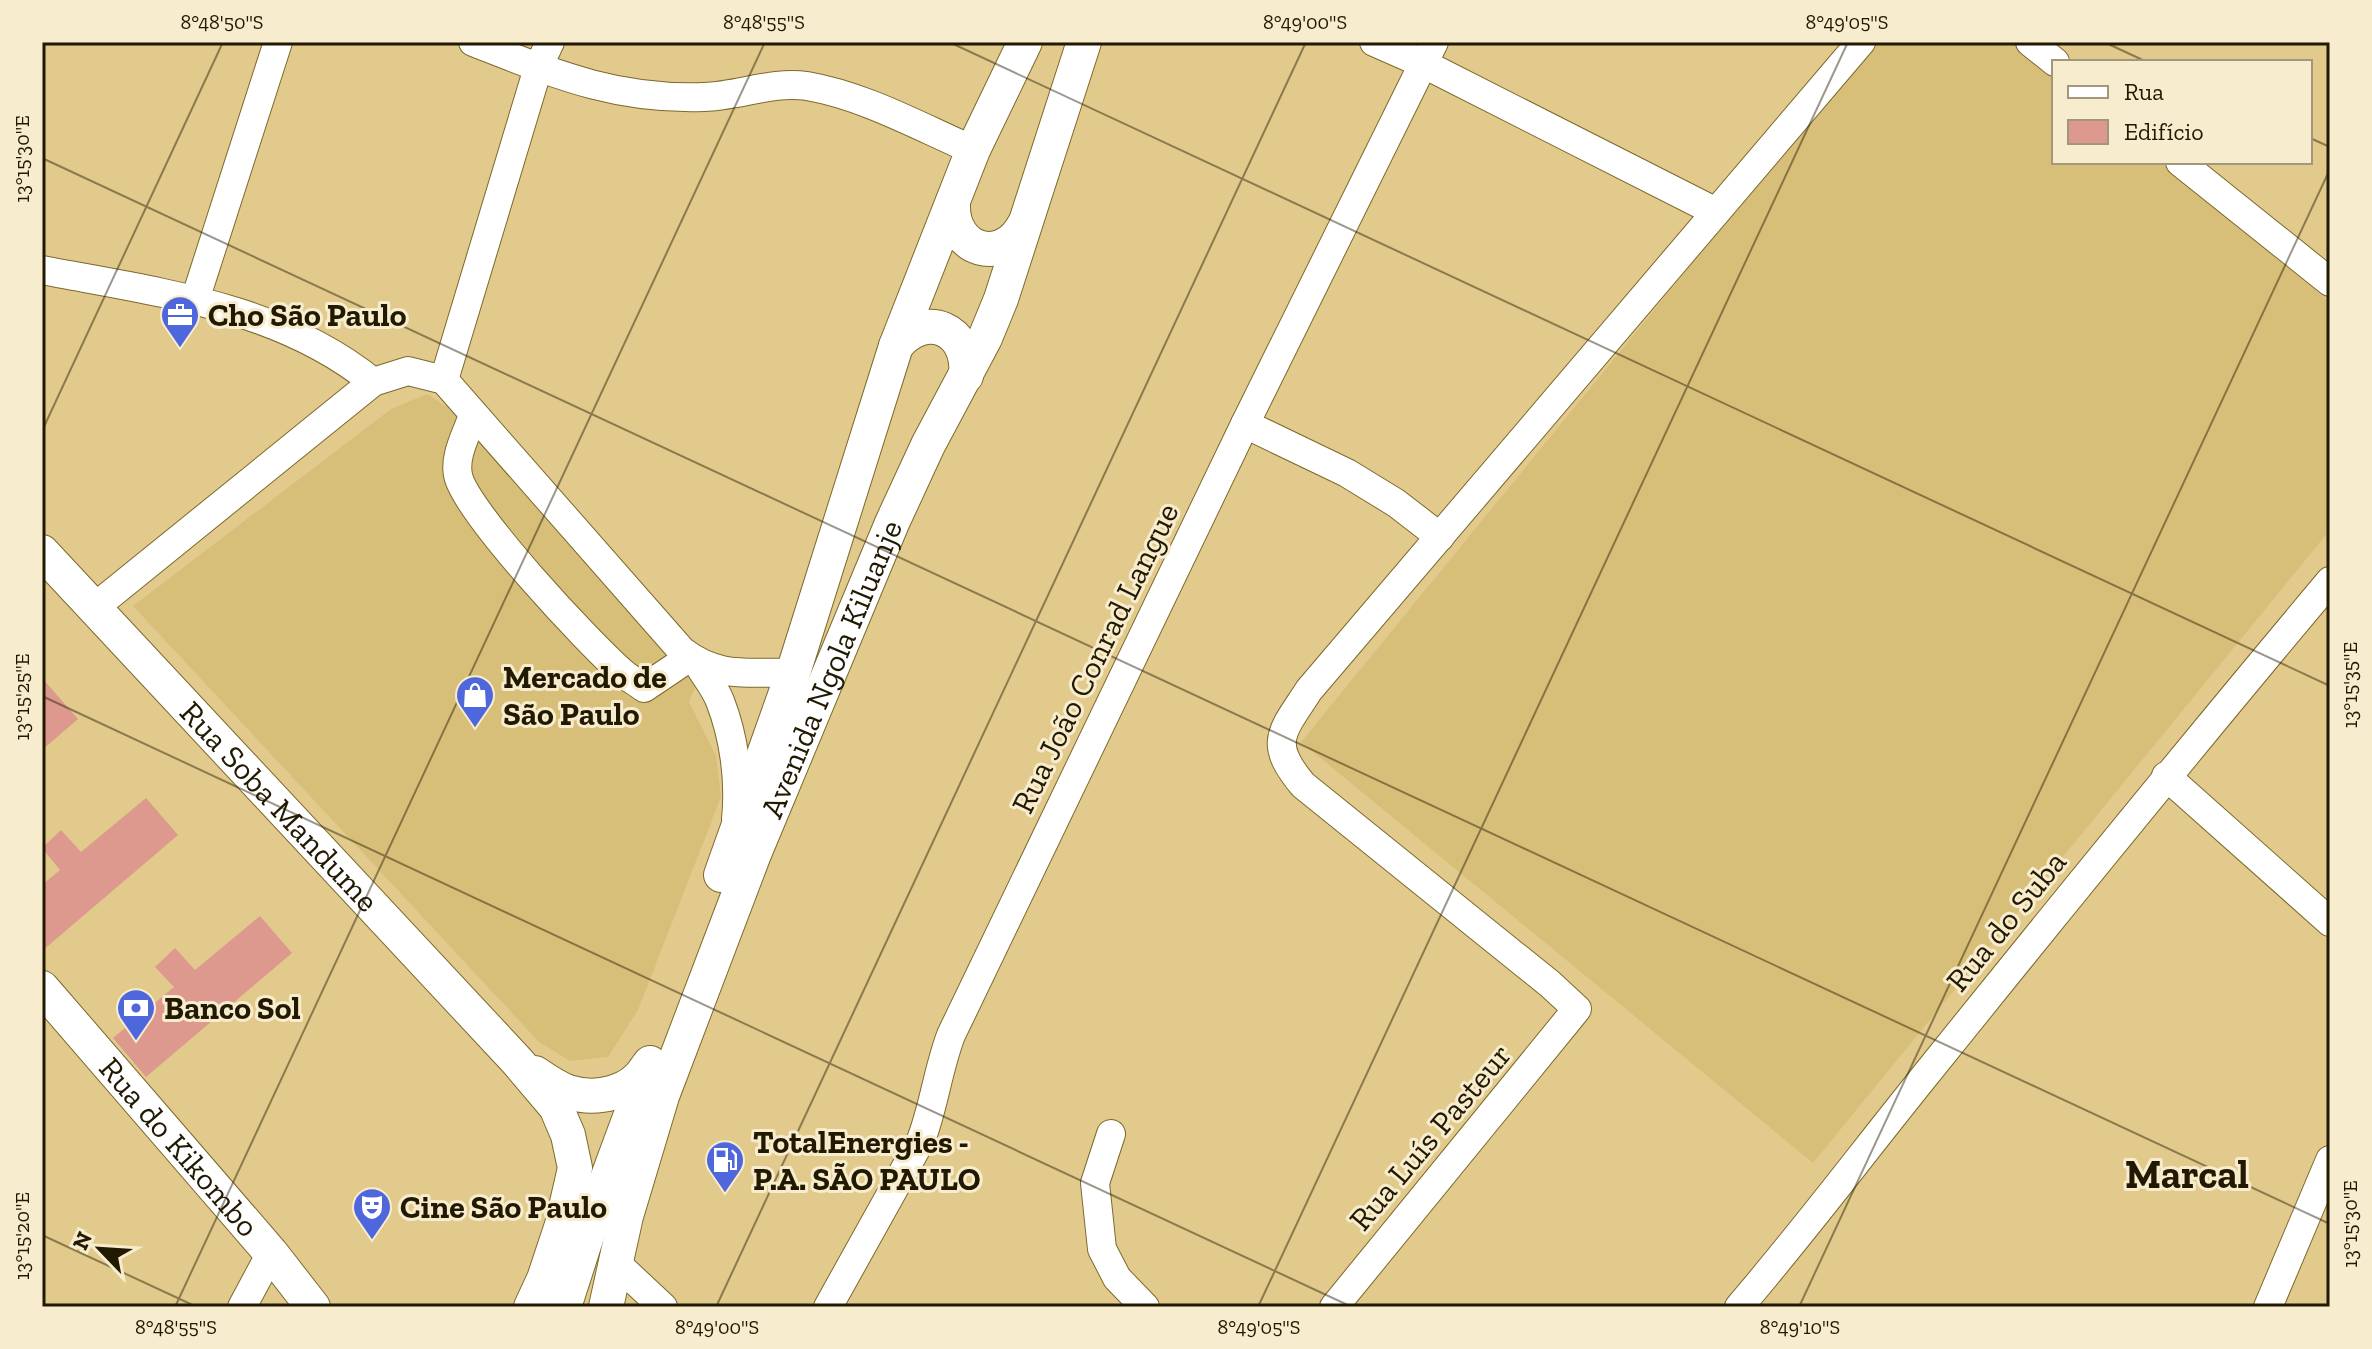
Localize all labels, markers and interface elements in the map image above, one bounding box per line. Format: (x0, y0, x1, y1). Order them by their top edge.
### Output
text: 8°48'50"S (180, 10, 264, 34)
text: 8°48'55"S (723, 10, 805, 34)
text: 8°49'00"S (1263, 10, 1347, 34)
text: 8°49'05"S (1806, 10, 1888, 34)
legend (2052, 60, 2312, 164)
text: Rua (2124, 77, 2164, 106)
text: 13°15'30"E (10, 115, 34, 203)
text: Edifício (2124, 117, 2204, 146)
office icon: Cho São Paulo (159, 294, 201, 349)
place label: Cho São Paulo (208, 296, 407, 334)
street label: Rua João Conrad Langue (1003, 497, 1187, 819)
street label: Avenida Ngola Kiluanje (752, 514, 910, 823)
text: 13°15'35"E (2338, 642, 2362, 728)
text: 13°15'25"E (10, 654, 34, 740)
place label: Mercado de São Paulo (503, 658, 667, 733)
shop icon: Mercado de São Paulo (454, 674, 496, 729)
street label: Rua Soba Mandume (172, 693, 387, 919)
street label: Rua do Suba (1938, 843, 2074, 999)
bank icon: Banco Sol (115, 987, 157, 1042)
place label: Banco Sol (164, 989, 301, 1027)
street label: Rua Luís Pasteur (1341, 1036, 1519, 1238)
street label: Rua do Kikombo (91, 1049, 267, 1244)
place label: TotalEnergies - P.A. SÃO PAULO (753, 1123, 981, 1198)
fuel station icon: TotalEnergies - P.A. SÃO PAULO (704, 1139, 746, 1194)
district label: Marcal (2125, 1150, 2249, 1198)
text: 13°15'30"E (2338, 1180, 2362, 1268)
theatre icon: Cine São Paulo (351, 1186, 393, 1241)
place label: Cine São Paulo (400, 1188, 607, 1226)
text: 13°15'20"E (10, 1192, 34, 1280)
north arrow (60, 1209, 140, 1289)
text: N (67, 1227, 98, 1254)
text: 8°48'55"S (135, 1315, 217, 1339)
text: 8°49'00"S (675, 1315, 759, 1339)
text: 8°49'05"S (1218, 1315, 1300, 1339)
text: 8°49'10"S (1760, 1315, 1840, 1339)

